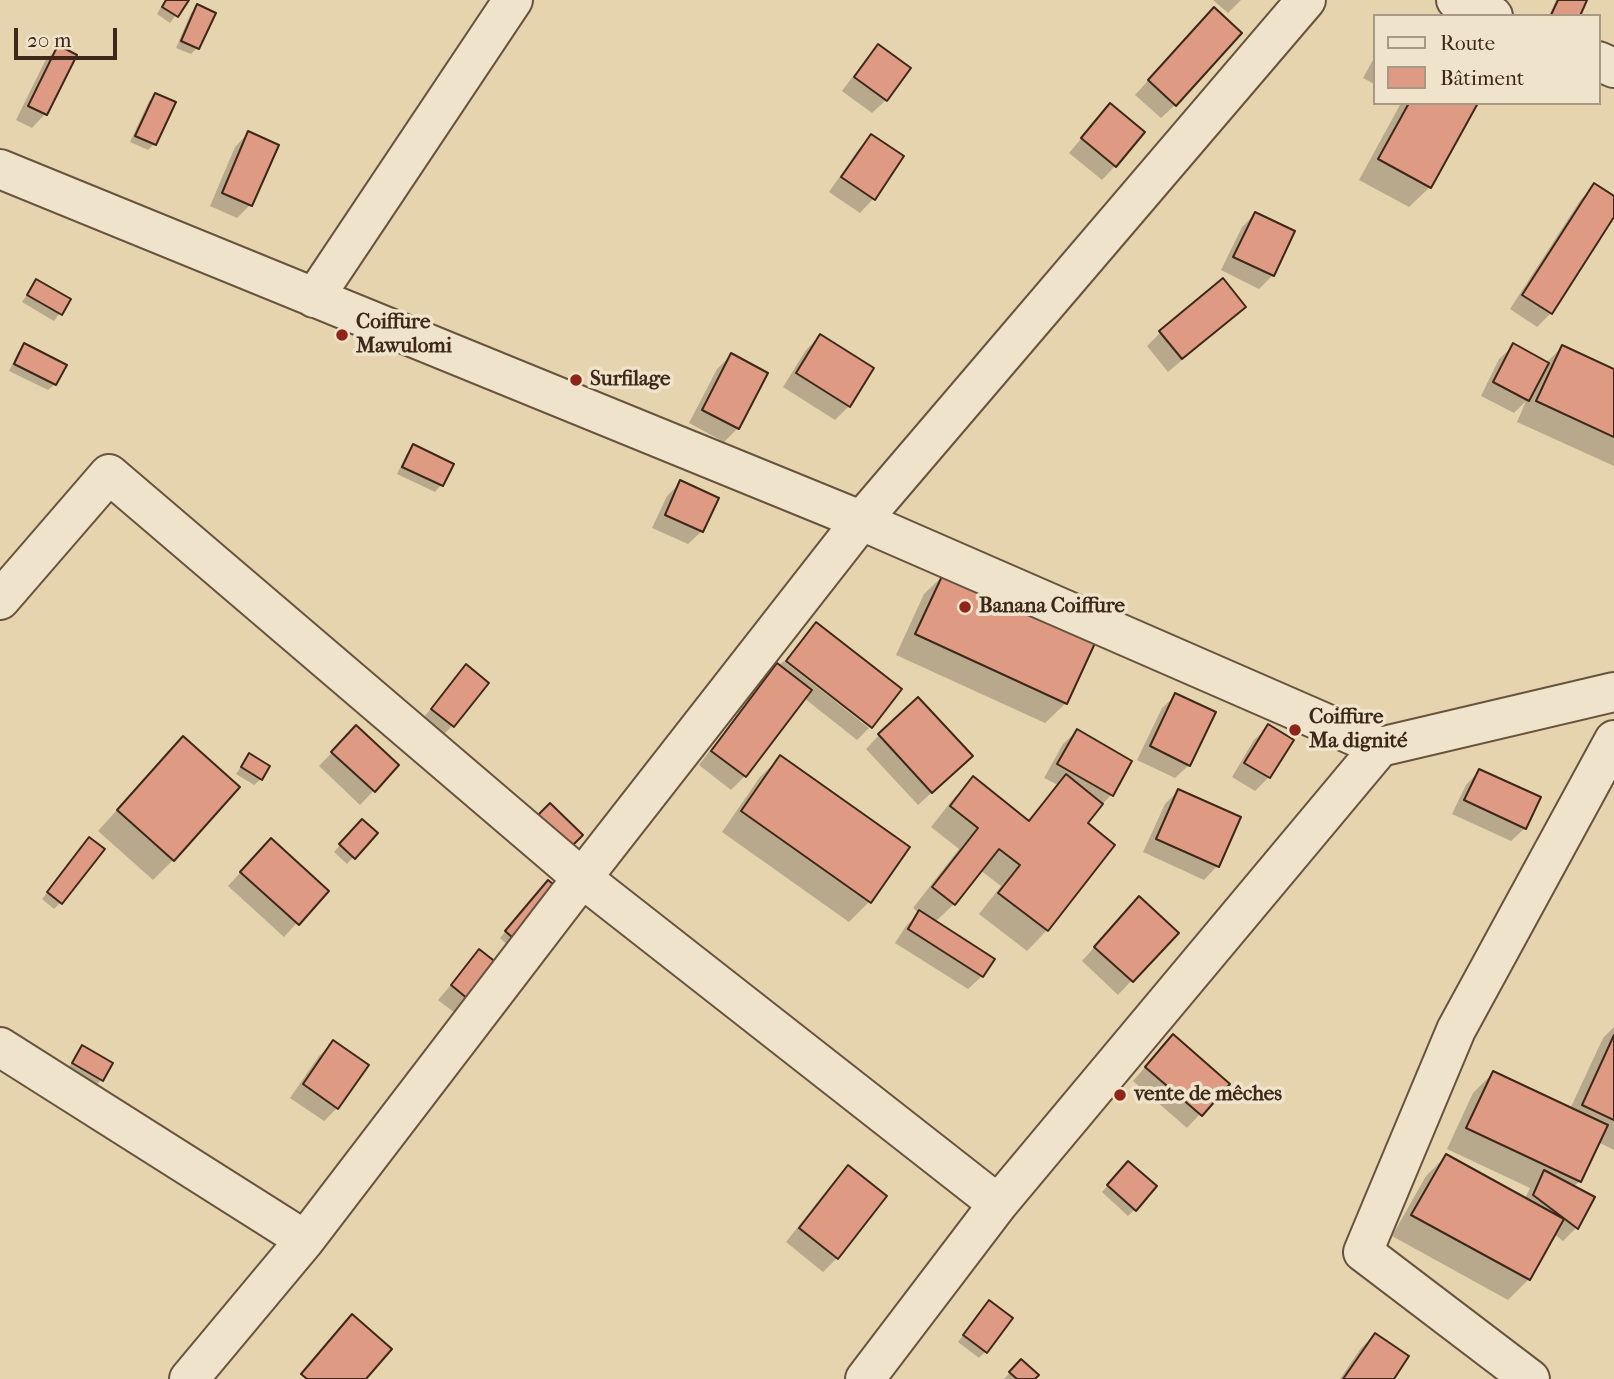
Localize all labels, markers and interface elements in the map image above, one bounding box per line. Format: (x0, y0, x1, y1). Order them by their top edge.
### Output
scale bar (18, 14, 121, 58)
legend (1372, 14, 1600, 105)
text: 20 m (27, 28, 71, 52)
text: Route (1440, 31, 1495, 55)
text: Bâtiment (1440, 66, 1524, 90)
place label: Coiffure Mawulomi (356, 310, 452, 360)
marker: Coiffure Mawulomi (334, 327, 350, 343)
place label: Surfilage (590, 367, 670, 393)
marker: Surfilage (568, 372, 584, 388)
place label: Banana Coiffure (979, 594, 1125, 620)
marker: Banana Coiffure (957, 599, 973, 615)
place label: Coiffure Ma dignité (1309, 705, 1407, 755)
marker: Coiffure Ma dignité (1287, 722, 1303, 738)
place label: vente de mêches (1134, 1082, 1282, 1108)
marker: vente de mêches (1112, 1087, 1128, 1103)

